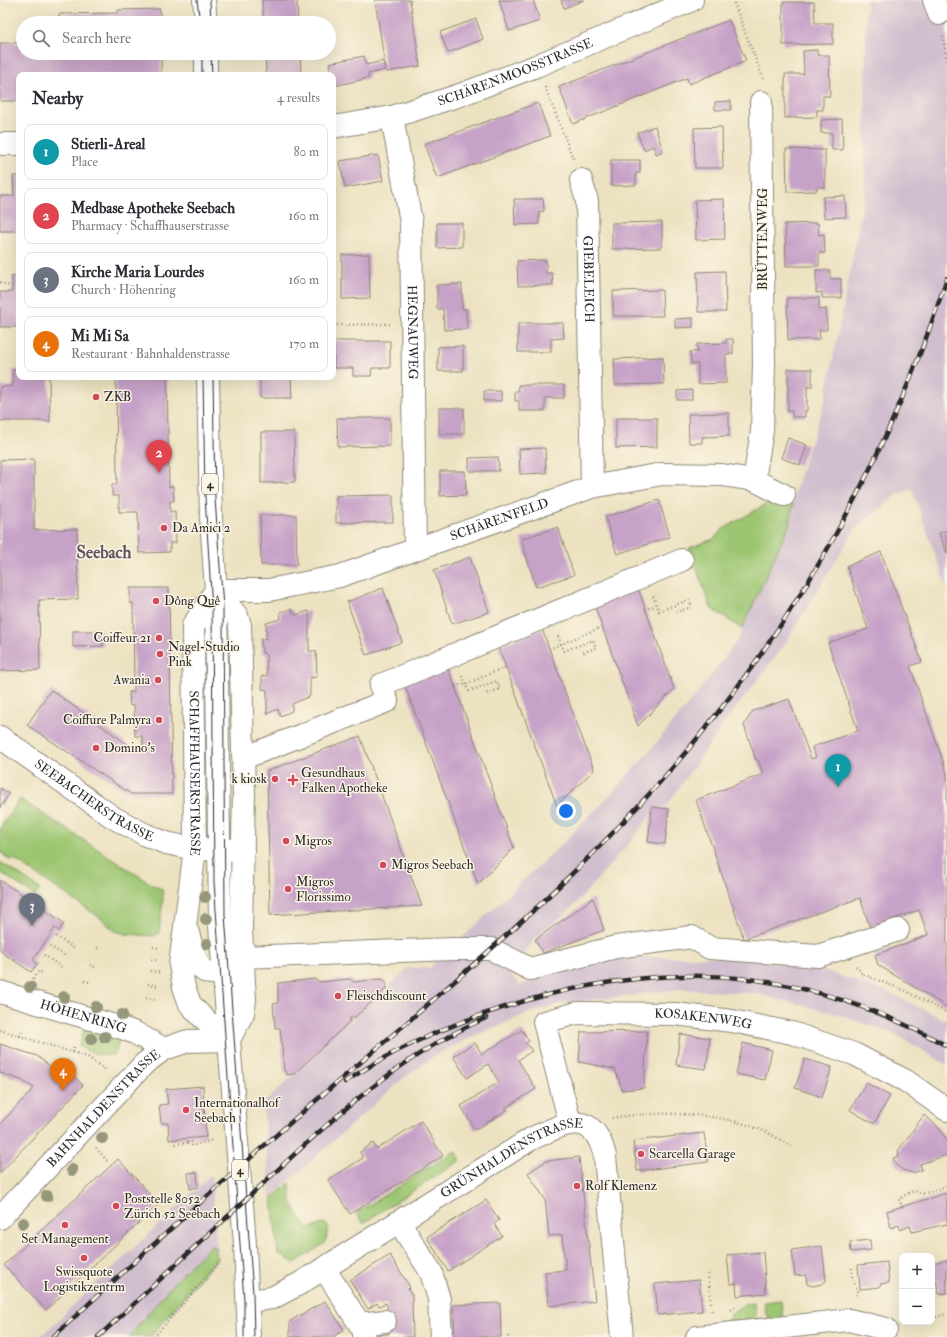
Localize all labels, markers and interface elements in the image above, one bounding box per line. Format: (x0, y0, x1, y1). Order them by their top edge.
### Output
search box (16, 16, 336, 60)
icon: search (30, 27, 52, 49)
text: Search here (62, 29, 131, 48)
street label: SCHÄRENMOOSSTRASSE (436, 35, 595, 110)
text: Nearby (32, 88, 83, 109)
text: 4 results (277, 90, 320, 106)
text: Stierli-Areal (71, 135, 145, 154)
text: 1 (44, 144, 48, 160)
text: 80 m (293, 144, 319, 160)
text: Place (71, 154, 98, 170)
street label: BRÜTTENWEG (755, 188, 771, 290)
text: Medbase Apotheke Seebach (71, 199, 235, 218)
text: 2 (43, 208, 49, 224)
text: 160 m (288, 208, 319, 224)
text: Pharmacy · Schaffhauserstrasse (71, 218, 229, 234)
street label: GIEBELEICH (580, 235, 597, 323)
text: Kirche Maria Lourdes (71, 263, 204, 282)
text: 3 (44, 272, 49, 288)
text: 160 m (288, 272, 319, 288)
text: Church · Höhenring (71, 282, 176, 298)
street label: HEGNAUWEG (404, 285, 421, 380)
text: Mi Mi Sa (71, 327, 129, 346)
text: 4 (42, 336, 50, 352)
text: 170 m (289, 336, 319, 352)
text: Restaurant · Bahnhaldenstrasse (71, 346, 230, 362)
place label: ZKB (104, 389, 131, 405)
marker: ZKB (91, 392, 101, 402)
pin: 2 (146, 440, 172, 473)
road number: 4 (202, 474, 218, 494)
street label: SCHÄRENFELD (448, 495, 551, 544)
place label: Da Amici 2 (172, 520, 231, 536)
marker: Da Amici 2 (159, 523, 169, 533)
district label: Seebach (77, 542, 131, 563)
place label: Dông Quê (164, 593, 220, 609)
marker: Dông Quê (151, 596, 161, 606)
place label: Coiffeur 21 (93, 630, 151, 646)
marker: Coiffeur 21 (154, 633, 164, 643)
place label: Nagel-Studio Pink (168, 639, 240, 670)
marker: Nagel-Studio Pink (155, 649, 165, 659)
place label: Awania (112, 672, 151, 688)
marker: Awania (153, 675, 163, 685)
street label: SCHAFFHAUSERSTRASSE (186, 690, 203, 857)
place label: Coiffure Palmyra (63, 712, 152, 729)
marker: Coiffure Palmyra (154, 715, 164, 725)
place label: Domino's (104, 740, 155, 756)
marker: Domino's (91, 743, 101, 753)
pin: 1 (825, 754, 851, 787)
street label: SEEBACHERSTRASSE (31, 756, 156, 845)
place label: Gesundhaus Falken Apotheke (301, 765, 388, 797)
place label: k kiosk (231, 771, 268, 787)
marker: k kiosk (270, 774, 280, 784)
marker: Gesundhaus Falken Apotheke (288, 775, 298, 785)
your location (556, 801, 576, 821)
place label: Migros (294, 833, 332, 849)
marker: Migros (281, 836, 291, 846)
place label: Migros Seebach (391, 857, 474, 873)
marker: Migros Seebach (378, 860, 388, 870)
place label: Migros Florissimo (296, 874, 351, 905)
marker: Migros Florissimo (283, 884, 293, 894)
pin: 3 (19, 893, 45, 926)
place label: Fleischdiscount (346, 988, 426, 1004)
marker: Fleischdiscount (333, 991, 343, 1001)
street label: HÖHENRING (38, 996, 129, 1037)
street label: KOSAKENWEG (654, 1006, 754, 1033)
street label: BAHNHALDENSTRASSE (44, 1046, 164, 1171)
pin: 4 (50, 1058, 76, 1091)
place label: Internationalhof Seebach (194, 1095, 281, 1126)
marker: Internationalhof Seebach (181, 1105, 191, 1115)
street label: GRÜNHALDENSTRASSE (437, 1115, 584, 1202)
place label: Scarcella Garage (649, 1146, 736, 1162)
marker: Scarcella Garage (636, 1149, 646, 1159)
road number: 4 (232, 1160, 248, 1180)
place label: Rolf Klemenz (585, 1178, 658, 1194)
marker: Rolf Klemenz (572, 1181, 582, 1191)
place label: Poststelle 8052 Zürich 52 Seebach (124, 1191, 221, 1222)
marker: Poststelle 8052 Zürich 52 Seebach (111, 1201, 121, 1211)
marker: Set Management (60, 1220, 70, 1230)
place label: Set Management (21, 1231, 109, 1247)
marker: Swissquote Logistikzentrm (79, 1253, 89, 1263)
map controls (899, 1253, 935, 1325)
button: + (899, 1253, 935, 1289)
place label: Swissquote Logistikzentrm (43, 1264, 125, 1295)
button: − (899, 1289, 935, 1325)

